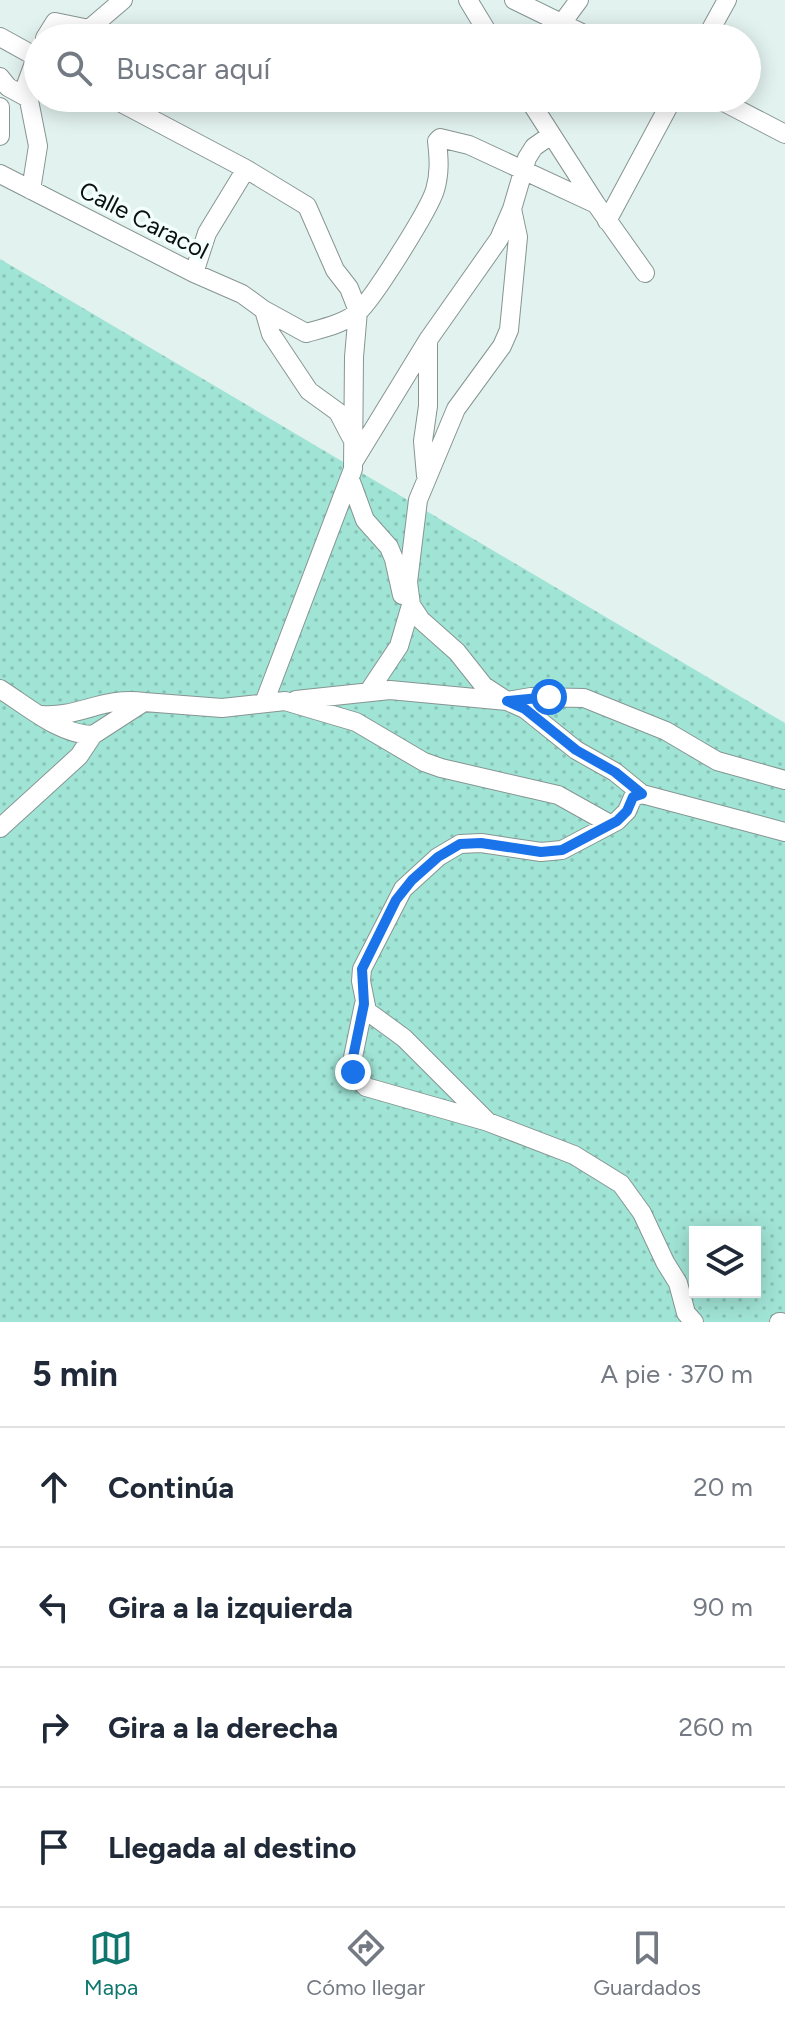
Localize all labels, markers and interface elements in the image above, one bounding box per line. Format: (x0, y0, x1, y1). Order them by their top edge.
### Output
search box (24, 24, 761, 112)
icon: search (52, 46, 96, 90)
text: Buscar aquí (116, 50, 270, 87)
street label: Calle Caracol (75, 175, 213, 265)
route start (531, 679, 567, 715)
route end (335, 1054, 371, 1090)
map controls (689, 1226, 761, 1298)
button: layers (689, 1226, 761, 1298)
text: 5 min (32, 1354, 118, 1395)
text: A pie · 370 m (601, 1358, 753, 1390)
icon: ahead (32, 1465, 76, 1509)
text: Continúa (108, 1469, 234, 1506)
text: 20 m (693, 1471, 753, 1503)
icon: left (32, 1585, 76, 1629)
text: Gira a la izquierda (108, 1589, 353, 1626)
text: 90 m (693, 1591, 753, 1623)
icon: right (32, 1705, 76, 1749)
text: Gira a la derecha (108, 1709, 338, 1746)
text: 260 m (679, 1711, 753, 1743)
icon: arrive (32, 1825, 76, 1869)
text: Llegada al destino (108, 1829, 356, 1866)
tab: Mapa (84, 1926, 138, 2001)
tab: Cómo llegar (306, 1926, 425, 2001)
tab: Guardados (593, 1926, 701, 2001)

